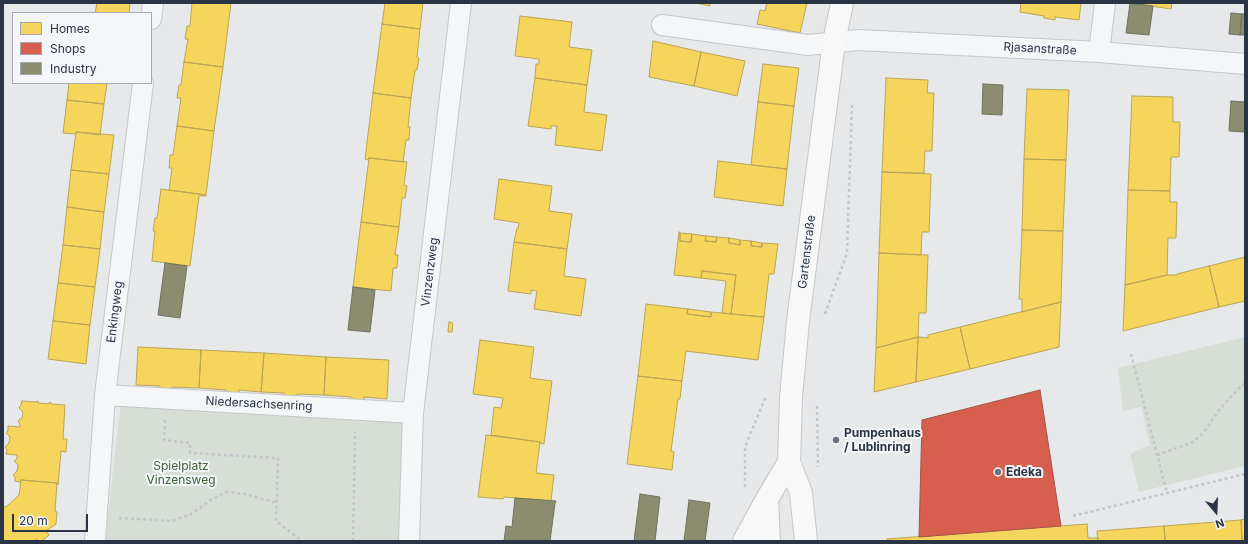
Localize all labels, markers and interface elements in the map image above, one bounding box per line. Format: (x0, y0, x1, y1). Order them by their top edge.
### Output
legend (12, 12, 152, 84)
text: Homes (50, 21, 90, 36)
street label: Rjasanstraße (1003, 40, 1077, 58)
text: Shops (50, 41, 86, 56)
text: Industry (50, 61, 96, 76)
street label: Gartenstraße (795, 214, 819, 290)
street label: Vinzenzweg (419, 237, 441, 307)
street label: Enkingweg (104, 280, 126, 344)
street label: Niedersachsenring (205, 394, 313, 414)
place label: Pumpenhaus / Lublinring (844, 426, 921, 454)
marker: Pumpenhaus / Lublinring (831, 435, 841, 445)
park label: Spielplatz Vinzensweg (146, 459, 216, 487)
place label: Edeka (1006, 465, 1042, 479)
marker: Edeka (993, 467, 1003, 477)
north arrow (1196, 492, 1236, 532)
scale bar (14, 506, 90, 532)
text: 20 m (19, 513, 48, 528)
text: N (1214, 515, 1226, 531)

